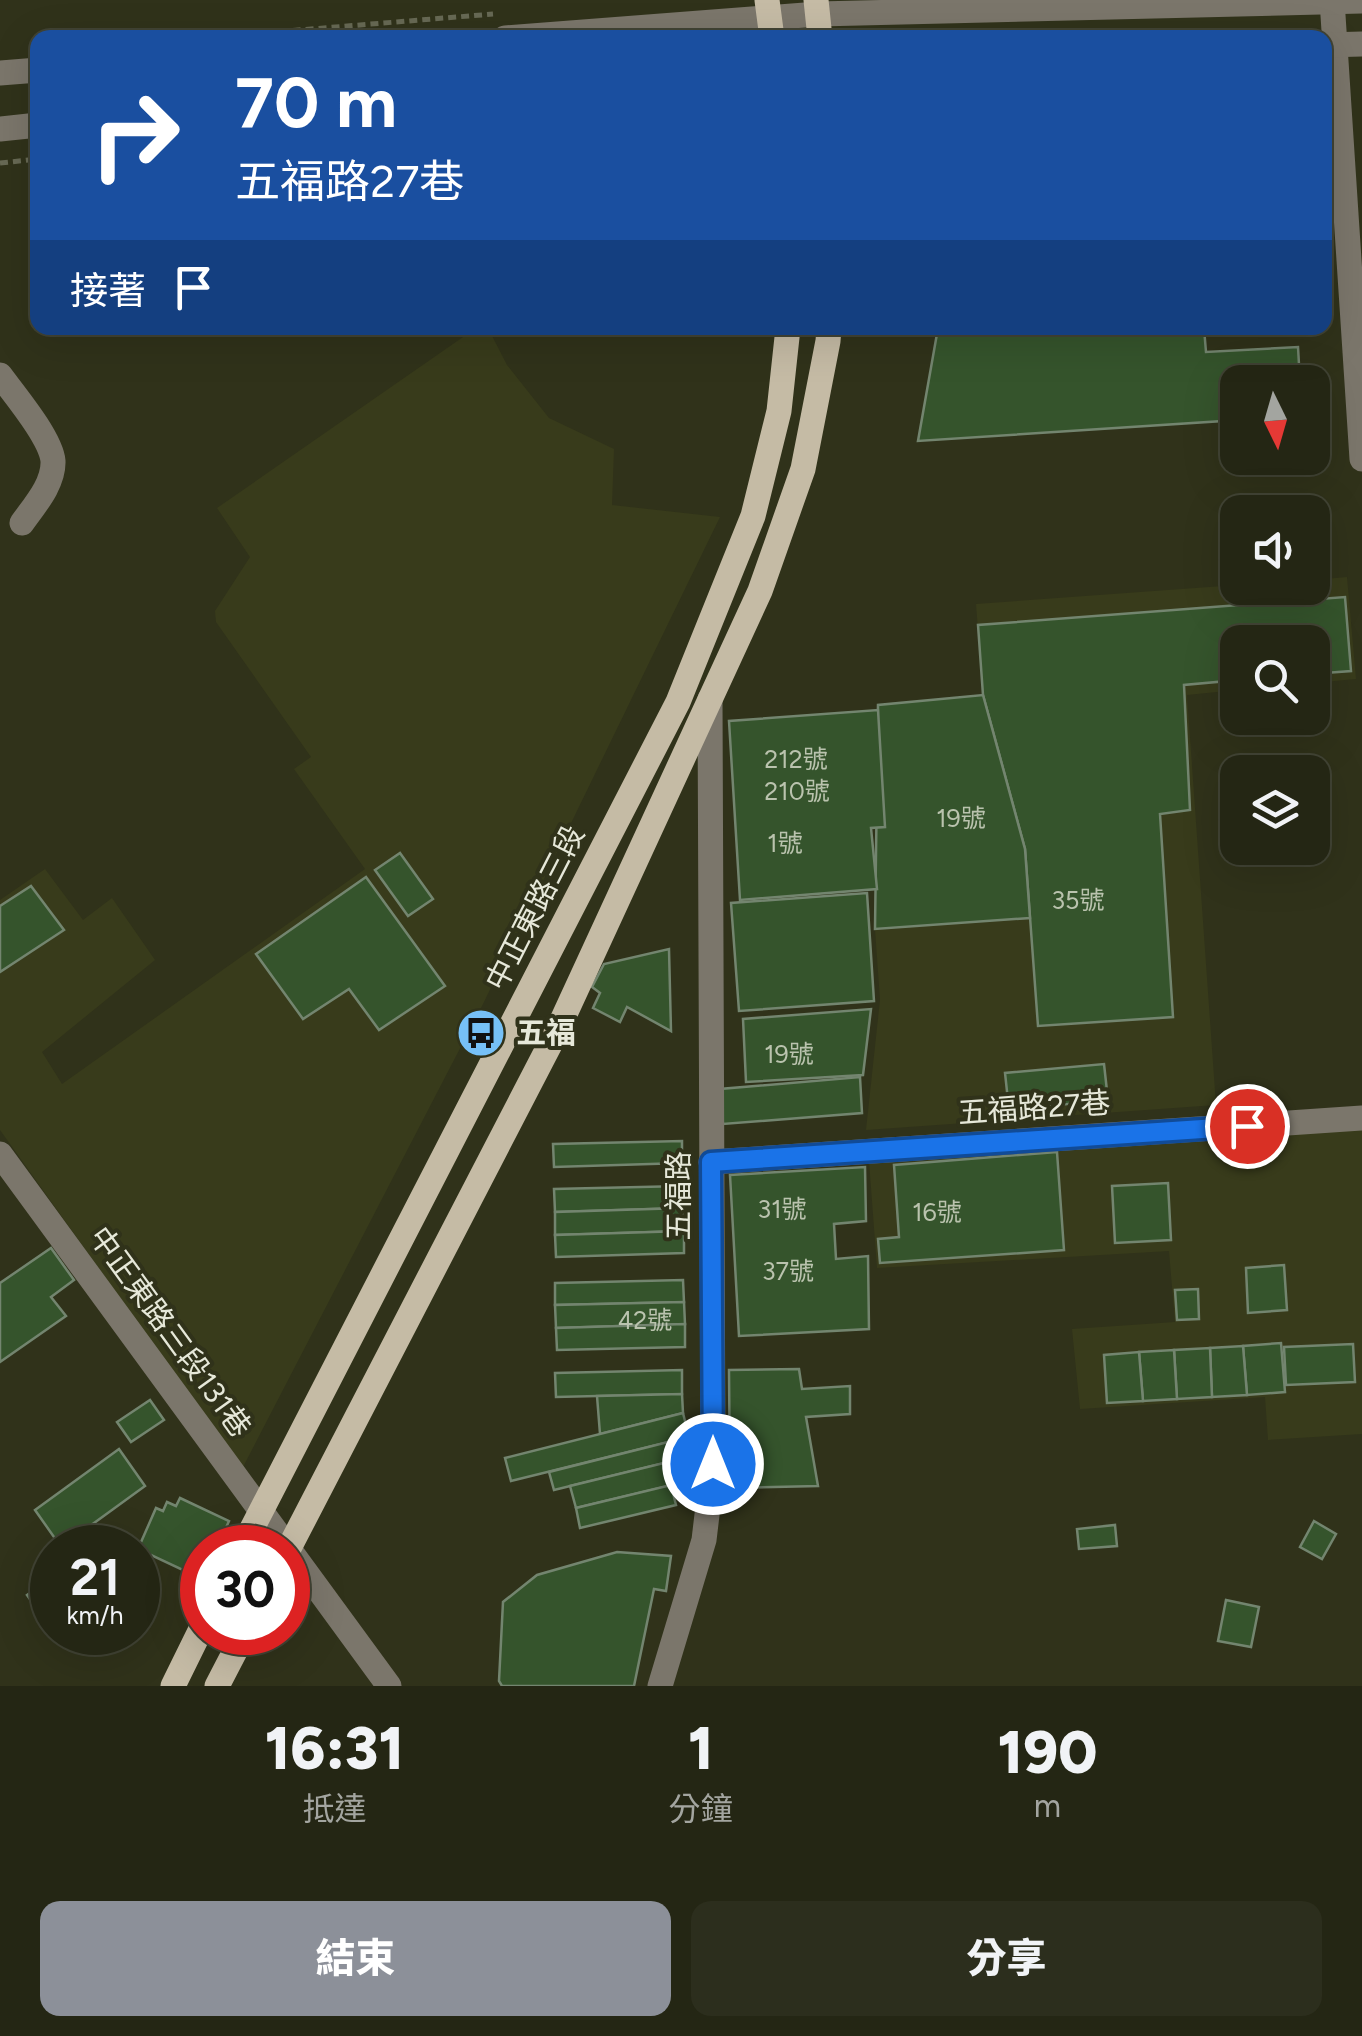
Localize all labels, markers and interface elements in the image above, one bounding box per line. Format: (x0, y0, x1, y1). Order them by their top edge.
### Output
text: 70 m (235, 60, 397, 145)
icon: right (70, 70, 200, 200)
text: 五福路27巷 (235, 154, 464, 208)
icon: arrive (166, 260, 221, 315)
text: 接著 (70, 268, 146, 314)
north arrow (1220, 365, 1330, 475)
map controls (1220, 365, 1330, 865)
button: sound (1220, 495, 1330, 605)
button: search (1220, 625, 1330, 735)
house number: 212號 (764, 744, 828, 774)
button: layers (1220, 755, 1330, 865)
house number: 210號 (764, 776, 830, 806)
house number: 19號 (936, 803, 986, 833)
street label: 中正東路三段 (477, 819, 592, 996)
house number: 1號 (767, 828, 803, 858)
house number: 35號 (1052, 885, 1104, 915)
bus stop icon: 五福 (455, 1007, 507, 1059)
place label: 五福 (516, 1014, 576, 1051)
house number: 19號 (764, 1039, 814, 1069)
street label: 五福路27巷 (956, 1084, 1112, 1131)
pin (1205, 1084, 1290, 1169)
icon: arrive (1220, 1099, 1275, 1154)
street label: 五福路 (660, 1151, 697, 1241)
house number: 31號 (758, 1194, 806, 1224)
house number: 16號 (912, 1197, 962, 1227)
street label: 中正東路三段131巷 (82, 1219, 259, 1444)
house number: 37號 (762, 1256, 814, 1286)
house number: 42號 (618, 1305, 672, 1335)
position arrow (661, 1412, 765, 1516)
speed limit sign: 30 (180, 1525, 310, 1655)
text: 21 (70, 1547, 120, 1608)
text: km/h (66, 1600, 124, 1630)
text: 16:31 (265, 1712, 404, 1784)
text: 1 (688, 1712, 714, 1784)
text: 190 (997, 1716, 1097, 1788)
text: m (1034, 1787, 1061, 1825)
text: 抵達 (302, 1790, 366, 1828)
text: 分鐘 (669, 1790, 733, 1828)
button: 結束 (40, 1901, 671, 2016)
button: 分享 (691, 1901, 1322, 2016)

